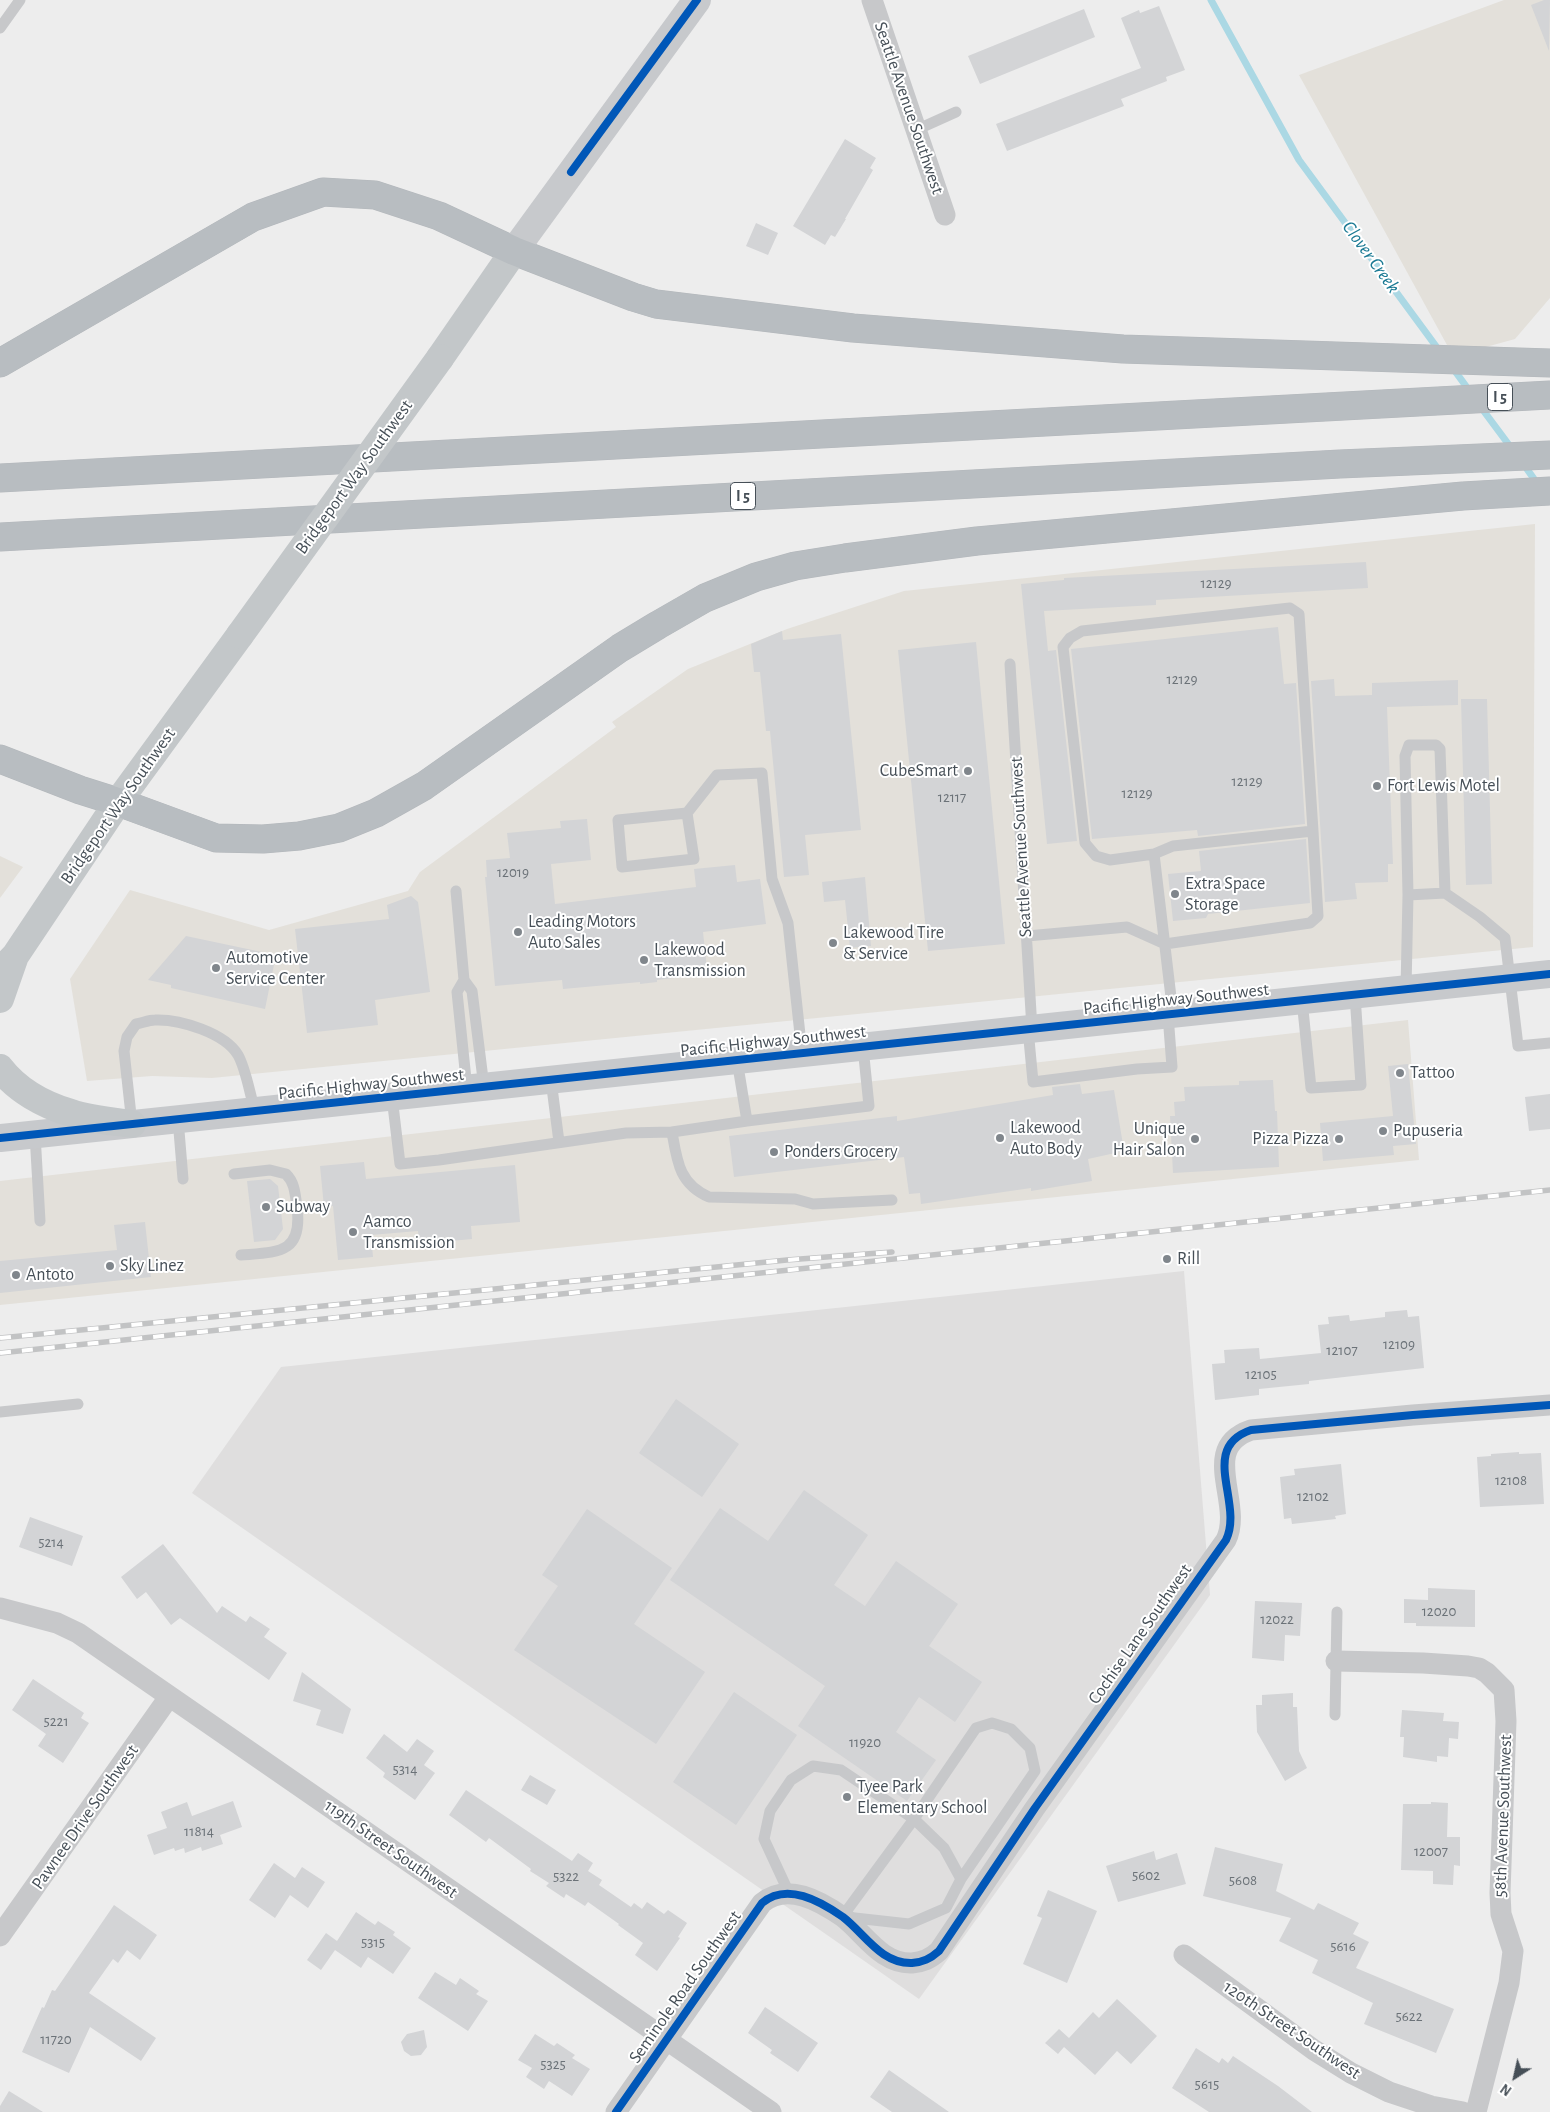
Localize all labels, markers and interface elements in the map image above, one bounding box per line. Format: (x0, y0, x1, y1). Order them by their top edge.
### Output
street label: Seattle Avenue Southwest (869, 19, 949, 197)
water label: Clover Creek (1337, 216, 1405, 298)
road number: I 5 (1488, 384, 1512, 411)
street label: Bridgeport Way Southwest (291, 396, 417, 558)
road number: I 5 (730, 482, 756, 510)
house number: 12129 (1200, 574, 1232, 592)
house number: 12129 (1166, 670, 1198, 688)
street label: Bridgeport Way Southwest (56, 724, 180, 888)
street label: Seattle Avenue Southwest (1005, 756, 1037, 938)
place label: CubeSmart (880, 760, 958, 782)
marker: CubeSmart (962, 765, 974, 777)
house number: 12129 (1231, 772, 1263, 790)
place label: Fort Lewis Motel (1387, 775, 1500, 797)
marker: Fort Lewis Motel (1371, 780, 1383, 792)
house number: 12129 (1121, 784, 1153, 802)
house number: 12117 (938, 788, 966, 806)
house number: 12019 (497, 863, 529, 881)
place label: Extra Space Storage (1185, 873, 1265, 916)
marker: Extra Space Storage (1169, 888, 1181, 900)
place label: Leading Motors Auto Sales (528, 911, 636, 954)
place label: Lakewood Tire & Service (843, 922, 944, 964)
marker: Leading Motors Auto Sales (512, 926, 524, 938)
marker: Lakewood Tire & Service (827, 937, 839, 949)
place label: Lakewood Transmission (654, 939, 746, 982)
place label: Automotive Service Center (226, 947, 325, 990)
marker: Lakewood Transmission (638, 954, 650, 966)
marker: Automotive Service Center (210, 962, 222, 974)
street label: Pacific Highway Southwest (1082, 978, 1270, 1020)
street label: Pacific Highway Southwest (679, 1020, 867, 1062)
place label: Tattoo (1410, 1062, 1455, 1084)
street label: Pacific Highway Southwest (277, 1063, 465, 1105)
marker: Tattoo (1394, 1067, 1406, 1079)
place label: Lakewood Auto Body (1010, 1117, 1082, 1160)
place label: Unique Hair Salon (1113, 1118, 1185, 1160)
place label: Pupuseria (1393, 1120, 1463, 1142)
marker: Pupuseria (1377, 1125, 1389, 1137)
place label: Pizza Pizza (1252, 1128, 1329, 1150)
marker: Lakewood Auto Body (994, 1132, 1006, 1144)
marker: Unique Hair Salon (1189, 1133, 1201, 1145)
marker: Pizza Pizza (1333, 1133, 1345, 1145)
place label: Ponders Grocery (784, 1141, 898, 1163)
marker: Ponders Grocery (768, 1146, 780, 1158)
place label: Subway (276, 1196, 330, 1218)
marker: Subway (260, 1201, 272, 1213)
place label: Aamco Transmission (363, 1211, 455, 1254)
marker: Aamco Transmission (347, 1226, 359, 1238)
place label: Rill (1177, 1248, 1200, 1270)
marker: Rill (1161, 1253, 1173, 1265)
place label: Sky Linez (120, 1255, 184, 1277)
marker: Sky Linez (104, 1260, 116, 1272)
place label: Antoto (26, 1264, 74, 1286)
marker: Antoto (10, 1269, 22, 1281)
house number: 12109 (1383, 1335, 1415, 1353)
house number: 12107 (1326, 1341, 1358, 1359)
house number: 12105 (1245, 1365, 1277, 1383)
house number: 12108 (1495, 1471, 1527, 1489)
house number: 12102 (1297, 1487, 1329, 1505)
house number: 5214 (38, 1533, 64, 1551)
street label: Cochise Lane Southwest (1084, 1560, 1196, 1708)
house number: 12020 (1422, 1602, 1456, 1620)
house number: 12022 (1260, 1610, 1294, 1628)
house number: 5221 (43, 1712, 69, 1730)
house number: 11920 (849, 1733, 881, 1751)
street label: 58th Avenue Southwest (1489, 1734, 1517, 1898)
street label: Pawnee Drive Southwest (27, 1740, 143, 1894)
house number: 5314 (393, 1760, 417, 1778)
place label: Tyee Park Elementary School (857, 1776, 987, 1818)
marker: Tyee Park Elementary School (841, 1791, 853, 1803)
street label: 119th Street Southwest (320, 1795, 462, 1903)
house number: 11814 (184, 1822, 214, 1840)
house number: 12007 (1414, 1842, 1448, 1860)
house number: 5602 (1132, 1866, 1160, 1884)
house number: 5322 (553, 1867, 579, 1885)
house number: 5608 (1229, 1871, 1257, 1889)
street label: Seminole Road Southwest (624, 1907, 746, 2067)
house number: 5315 (361, 1933, 385, 1951)
house number: 5616 (1330, 1937, 1356, 1955)
street label: 120th Street Southwest (1219, 1976, 1365, 2084)
house number: 5622 (1396, 2007, 1422, 2025)
house number: 11720 (40, 2030, 72, 2048)
north arrow (1490, 2052, 1540, 2102)
house number: 5325 (540, 2055, 566, 2073)
house number: 5615 (1195, 2075, 1219, 2093)
text: N (1498, 2081, 1514, 2098)

